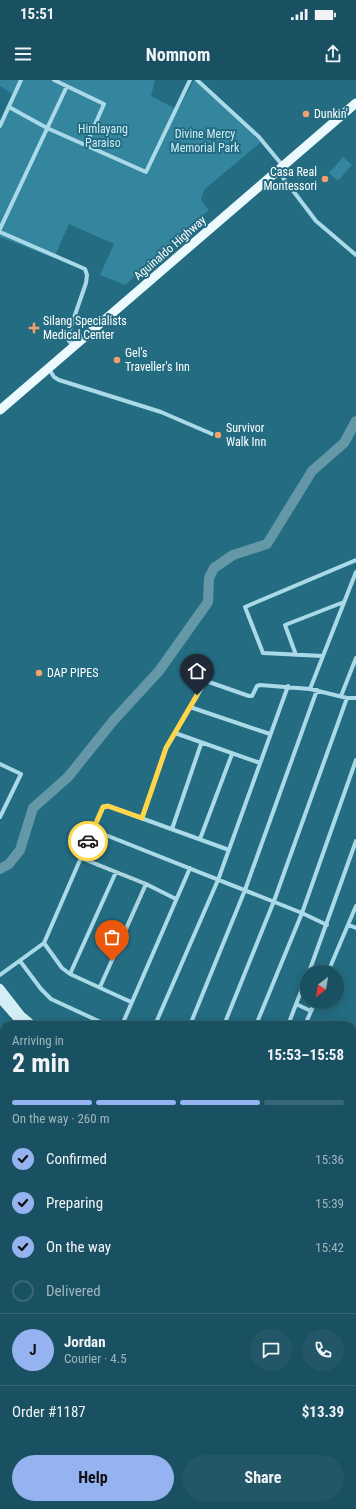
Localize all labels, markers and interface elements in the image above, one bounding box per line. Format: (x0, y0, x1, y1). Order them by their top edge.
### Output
text: 15:51 (20, 5, 54, 23)
icon: menu (12, 43, 34, 65)
icon: share (322, 43, 344, 65)
text: Nomnom (146, 44, 210, 65)
place label: Dunkin' (314, 107, 348, 121)
marker: Dunkin' (301, 109, 311, 119)
park label: Himlayang Paraiso (78, 122, 128, 150)
park label: Divine Mercy Memorial Park (171, 127, 240, 155)
place label: Casa Real Montessori (264, 165, 317, 193)
marker: Casa Real Montessori (320, 174, 330, 184)
street label: Aguinaldo Highway (131, 213, 209, 283)
place label: Silang Specialists Medical Center (43, 314, 127, 342)
marker: Silang Specialists Medical Center (28, 322, 40, 334)
place label: Gel's Traveller's Inn (125, 346, 190, 374)
marker: Gel's Traveller's Inn (112, 355, 122, 365)
place label: Survivor Walk Inn (226, 421, 266, 449)
marker: Survivor Walk Inn (213, 430, 223, 440)
pin (180, 654, 214, 695)
icon: home (186, 660, 208, 682)
place label: DAP PIPES (47, 666, 99, 680)
marker: DAP PIPES (34, 668, 44, 678)
courier (68, 821, 108, 861)
icon: car (77, 830, 99, 852)
pin (95, 920, 129, 961)
icon: bag (101, 926, 123, 948)
north arrow (300, 965, 344, 1009)
map controls (300, 965, 344, 1009)
text: Arriving in (12, 1033, 64, 1048)
text: 15:53–15:58 (267, 1046, 344, 1064)
text: 2 min (12, 1048, 70, 1078)
text: On the way · 260 m (12, 1111, 109, 1126)
icon: check (12, 1148, 34, 1170)
text: Confirmed (46, 1150, 107, 1168)
text: 15:36 (315, 1152, 344, 1167)
icon: check (12, 1192, 34, 1214)
text: Preparing (46, 1194, 103, 1212)
text: 15:39 (315, 1196, 344, 1211)
icon: check (12, 1236, 34, 1258)
text: On the way (46, 1238, 111, 1256)
text: 15:42 (315, 1240, 344, 1255)
text: Delivered (46, 1282, 101, 1300)
button: chat (250, 1329, 292, 1371)
button: phone (302, 1329, 344, 1371)
text: Jordan (64, 1333, 106, 1351)
text: J (29, 1341, 37, 1359)
text: Courier · 4.5 (64, 1351, 127, 1366)
text: Order #1187 (12, 1403, 86, 1421)
text: $13.39 (302, 1403, 344, 1421)
button: Help (12, 1455, 174, 1501)
button: Share (182, 1455, 344, 1501)

